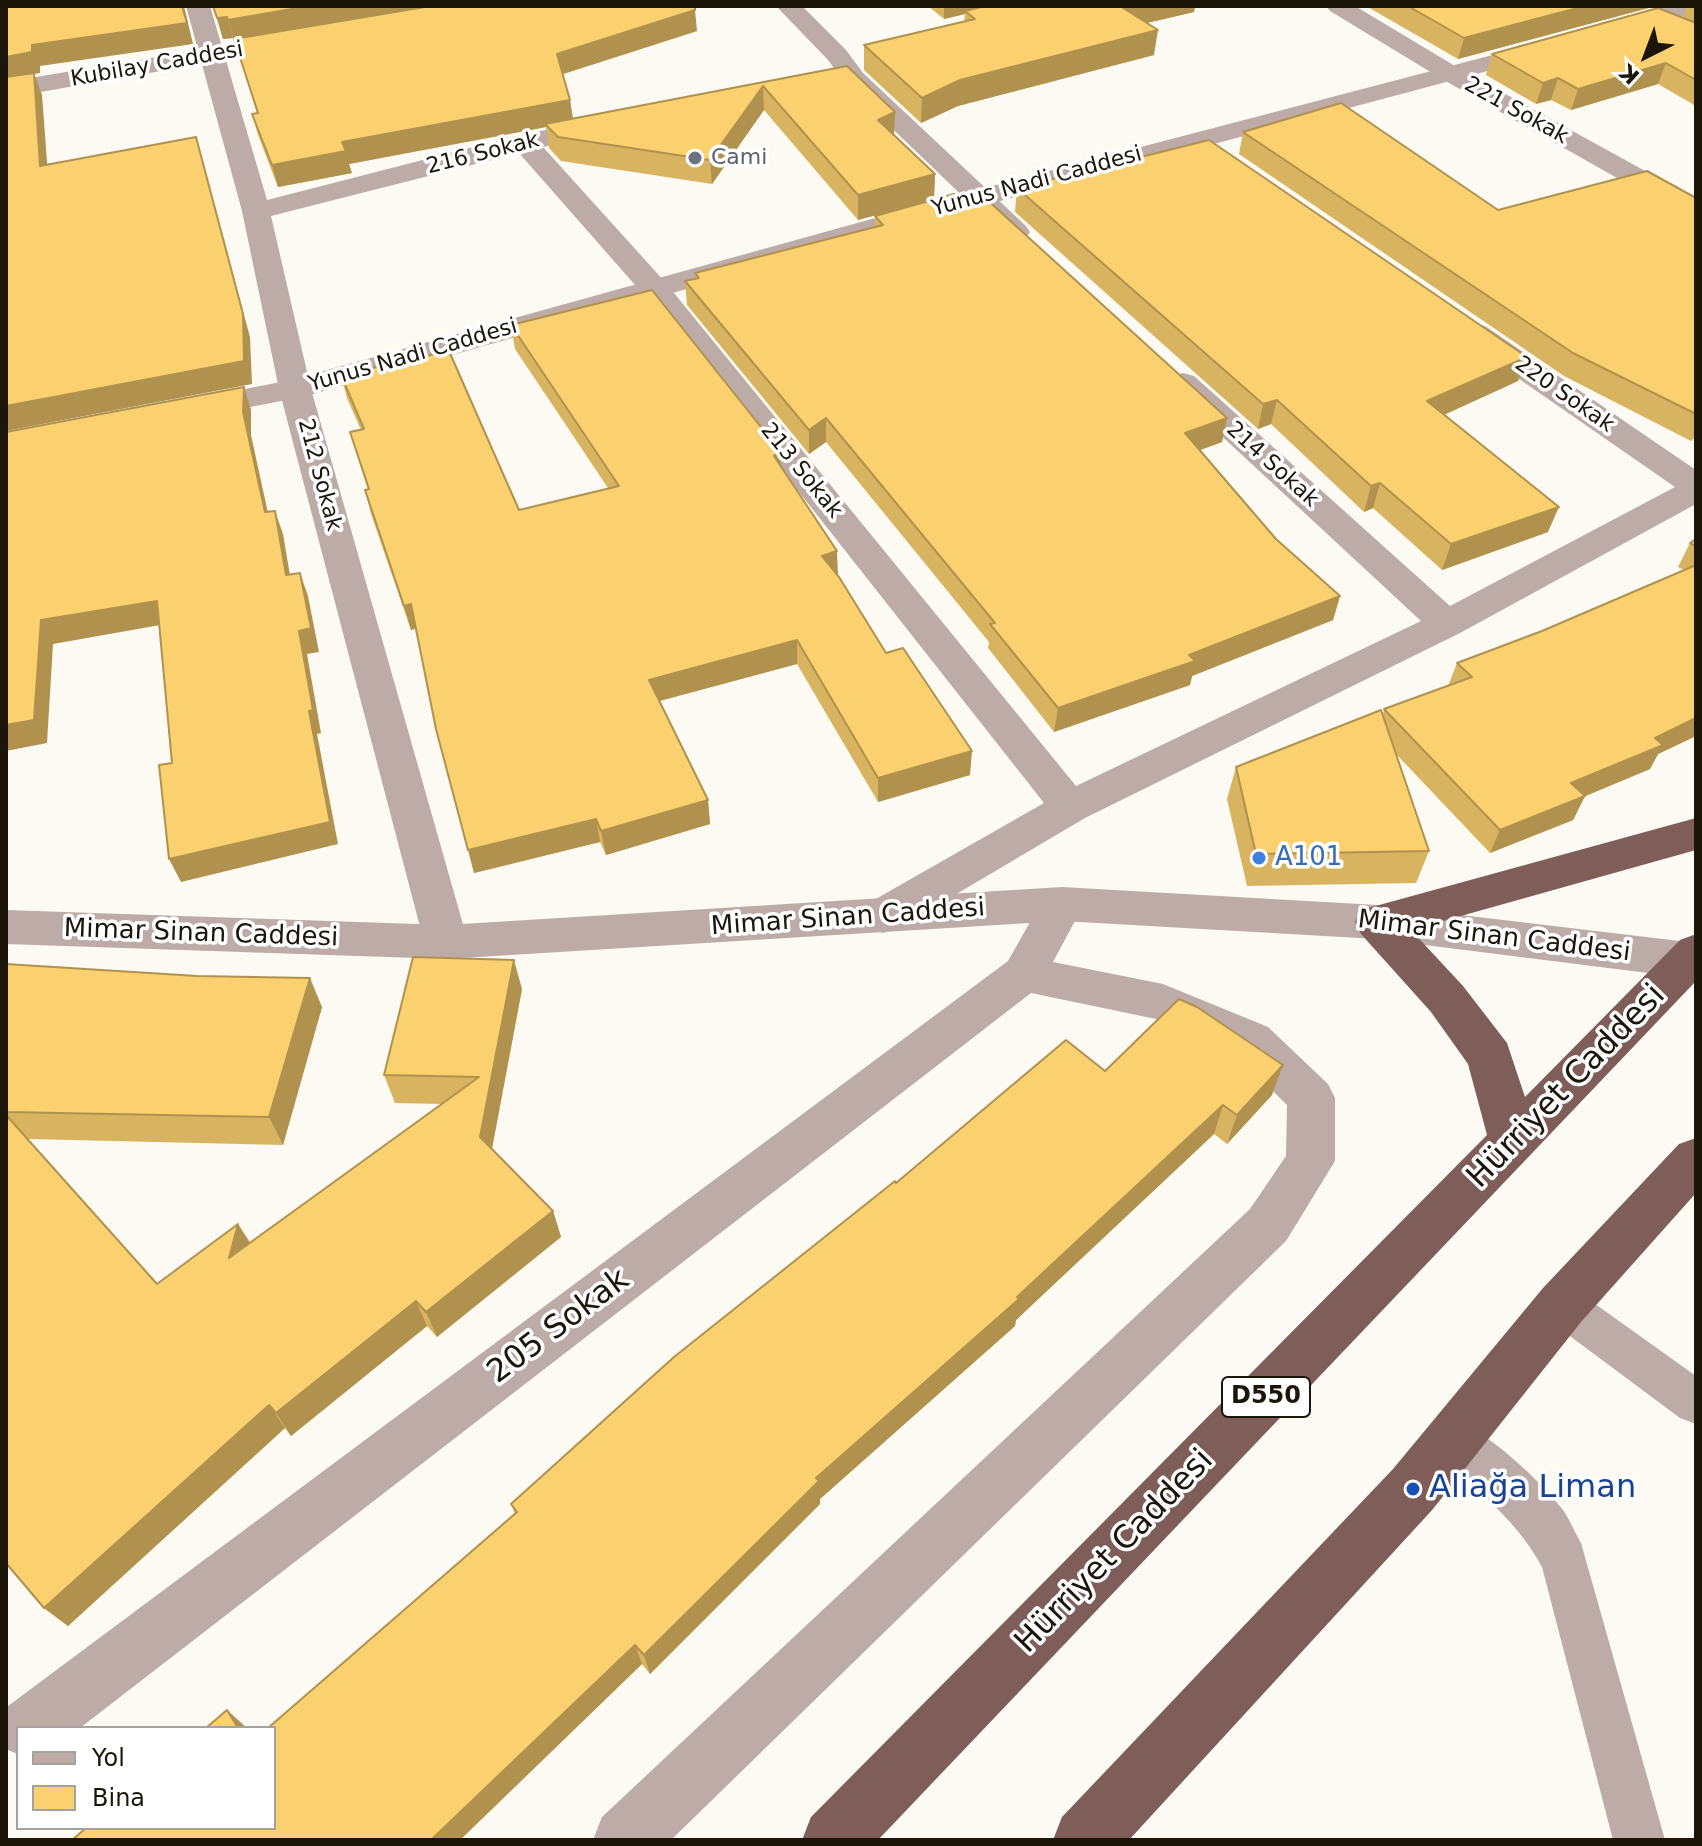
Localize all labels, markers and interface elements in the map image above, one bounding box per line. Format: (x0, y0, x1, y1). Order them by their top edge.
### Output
north arrow (1606, 16, 1686, 96)
street label: Kubilay Caddesi (69, 37, 245, 93)
text: K (1615, 59, 1644, 89)
street label: 221 Sokak (1459, 72, 1573, 150)
street label: 216 Sokak (424, 127, 542, 181)
street label: Yunus Nadi Caddesi (929, 141, 1145, 223)
place label: Cami (711, 145, 767, 171)
marker: Cami (686, 149, 704, 167)
street label: Yunus Nadi Caddesi (306, 314, 520, 398)
street label: 220 Sokak (1509, 351, 1619, 439)
street label: 212 Sokak (291, 416, 347, 534)
street label: 214 Sokak (1220, 417, 1324, 513)
street label: 213 Sokak (755, 418, 847, 524)
place label: A101 (1275, 842, 1342, 874)
marker: A101 (1250, 849, 1268, 867)
street label: Mimar Sinan Caddesi (710, 893, 986, 943)
street label: Mimar Sinan Caddesi (1356, 905, 1632, 969)
street label: Mimar Sinan Caddesi (63, 914, 339, 954)
street label: Hürriyet Caddesi (1460, 977, 1674, 1197)
street label: 205 Sokak (481, 1261, 637, 1393)
road number: D550 (1222, 1377, 1310, 1417)
street label: Hürriyet Caddesi (1008, 1442, 1222, 1662)
place label: Aliağa Liman (1429, 1470, 1636, 1508)
marker: Aliağa Liman (1404, 1480, 1422, 1498)
legend (16, 1726, 276, 1830)
text: Yol (92, 1744, 125, 1772)
text: Bina (92, 1784, 145, 1812)

